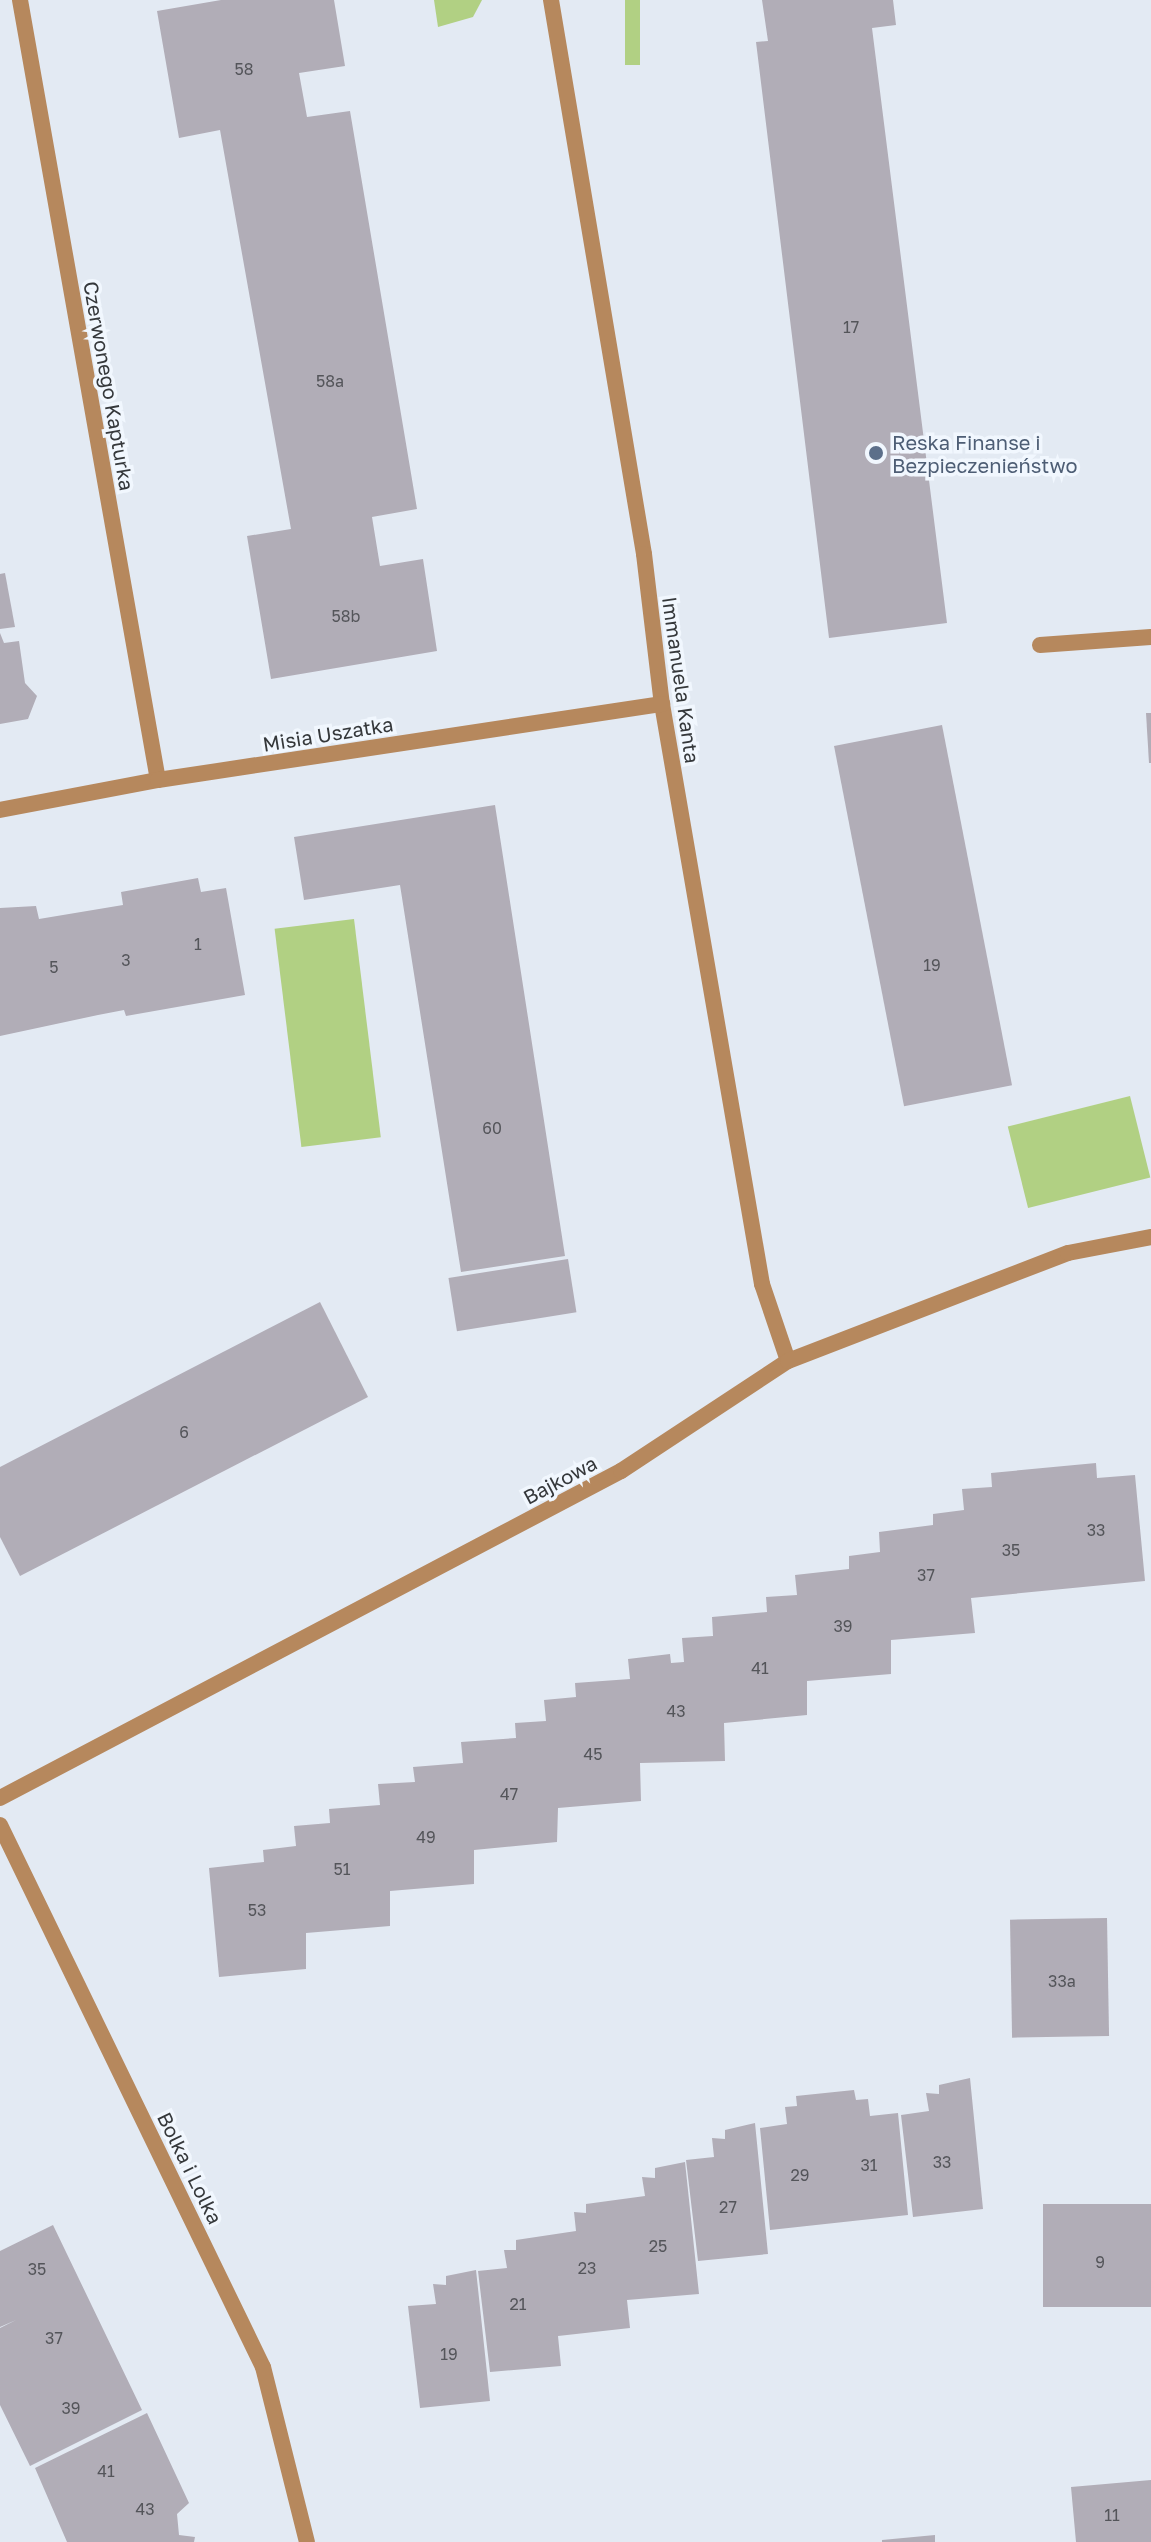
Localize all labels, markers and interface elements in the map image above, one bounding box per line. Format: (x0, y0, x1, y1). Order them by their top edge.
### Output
house number: 58 (234, 59, 254, 79)
street label: Czerwonego Kapturka (79, 279, 139, 493)
house number: 17 (843, 317, 859, 337)
house number: 58a (316, 371, 344, 391)
place label: Reska Finanse i Bezpieczenieństwo (892, 430, 1078, 477)
marker: Reska Finanse i Bezpieczenieństwo (867, 444, 885, 462)
street label: Immanuela Kanta (657, 595, 705, 765)
house number: 58b (332, 606, 360, 626)
street label: Misia Uszatka (261, 712, 395, 756)
house number: 1 (194, 934, 202, 954)
house number: 3 (121, 950, 131, 970)
house number: 19 (923, 955, 941, 975)
house number: 5 (49, 957, 59, 977)
house number: 60 (482, 1118, 502, 1138)
house number: 6 (179, 1422, 189, 1442)
street label: Bajkowa (519, 1451, 601, 1509)
house number: 33 (1087, 1520, 1105, 1540)
house number: 35 (1002, 1540, 1020, 1560)
house number: 37 (917, 1565, 935, 1585)
house number: 39 (833, 1616, 853, 1636)
house number: 41 (751, 1658, 769, 1678)
house number: 43 (666, 1701, 686, 1721)
house number: 45 (583, 1744, 603, 1764)
house number: 47 (500, 1784, 518, 1804)
house number: 49 (416, 1827, 436, 1847)
house number: 51 (333, 1859, 351, 1879)
house number: 53 (248, 1900, 266, 1920)
house number: 33a (1048, 1971, 1076, 1991)
street label: Bolka i Lolka (153, 2108, 227, 2228)
house number: 33 (933, 2152, 951, 2172)
house number: 31 (860, 2155, 878, 2175)
house number: 29 (791, 2165, 809, 2185)
house number: 27 (719, 2197, 737, 2217)
house number: 25 (649, 2236, 667, 2256)
house number: 9 (1095, 2252, 1105, 2272)
house number: 23 (578, 2258, 596, 2278)
house number: 35 (28, 2259, 46, 2279)
house number: 21 (509, 2294, 527, 2314)
house number: 37 (45, 2328, 63, 2348)
house number: 19 (440, 2344, 458, 2364)
house number: 39 (61, 2398, 81, 2418)
house number: 41 (97, 2461, 115, 2481)
house number: 43 (135, 2499, 155, 2519)
house number: 11 (1104, 2505, 1120, 2525)

